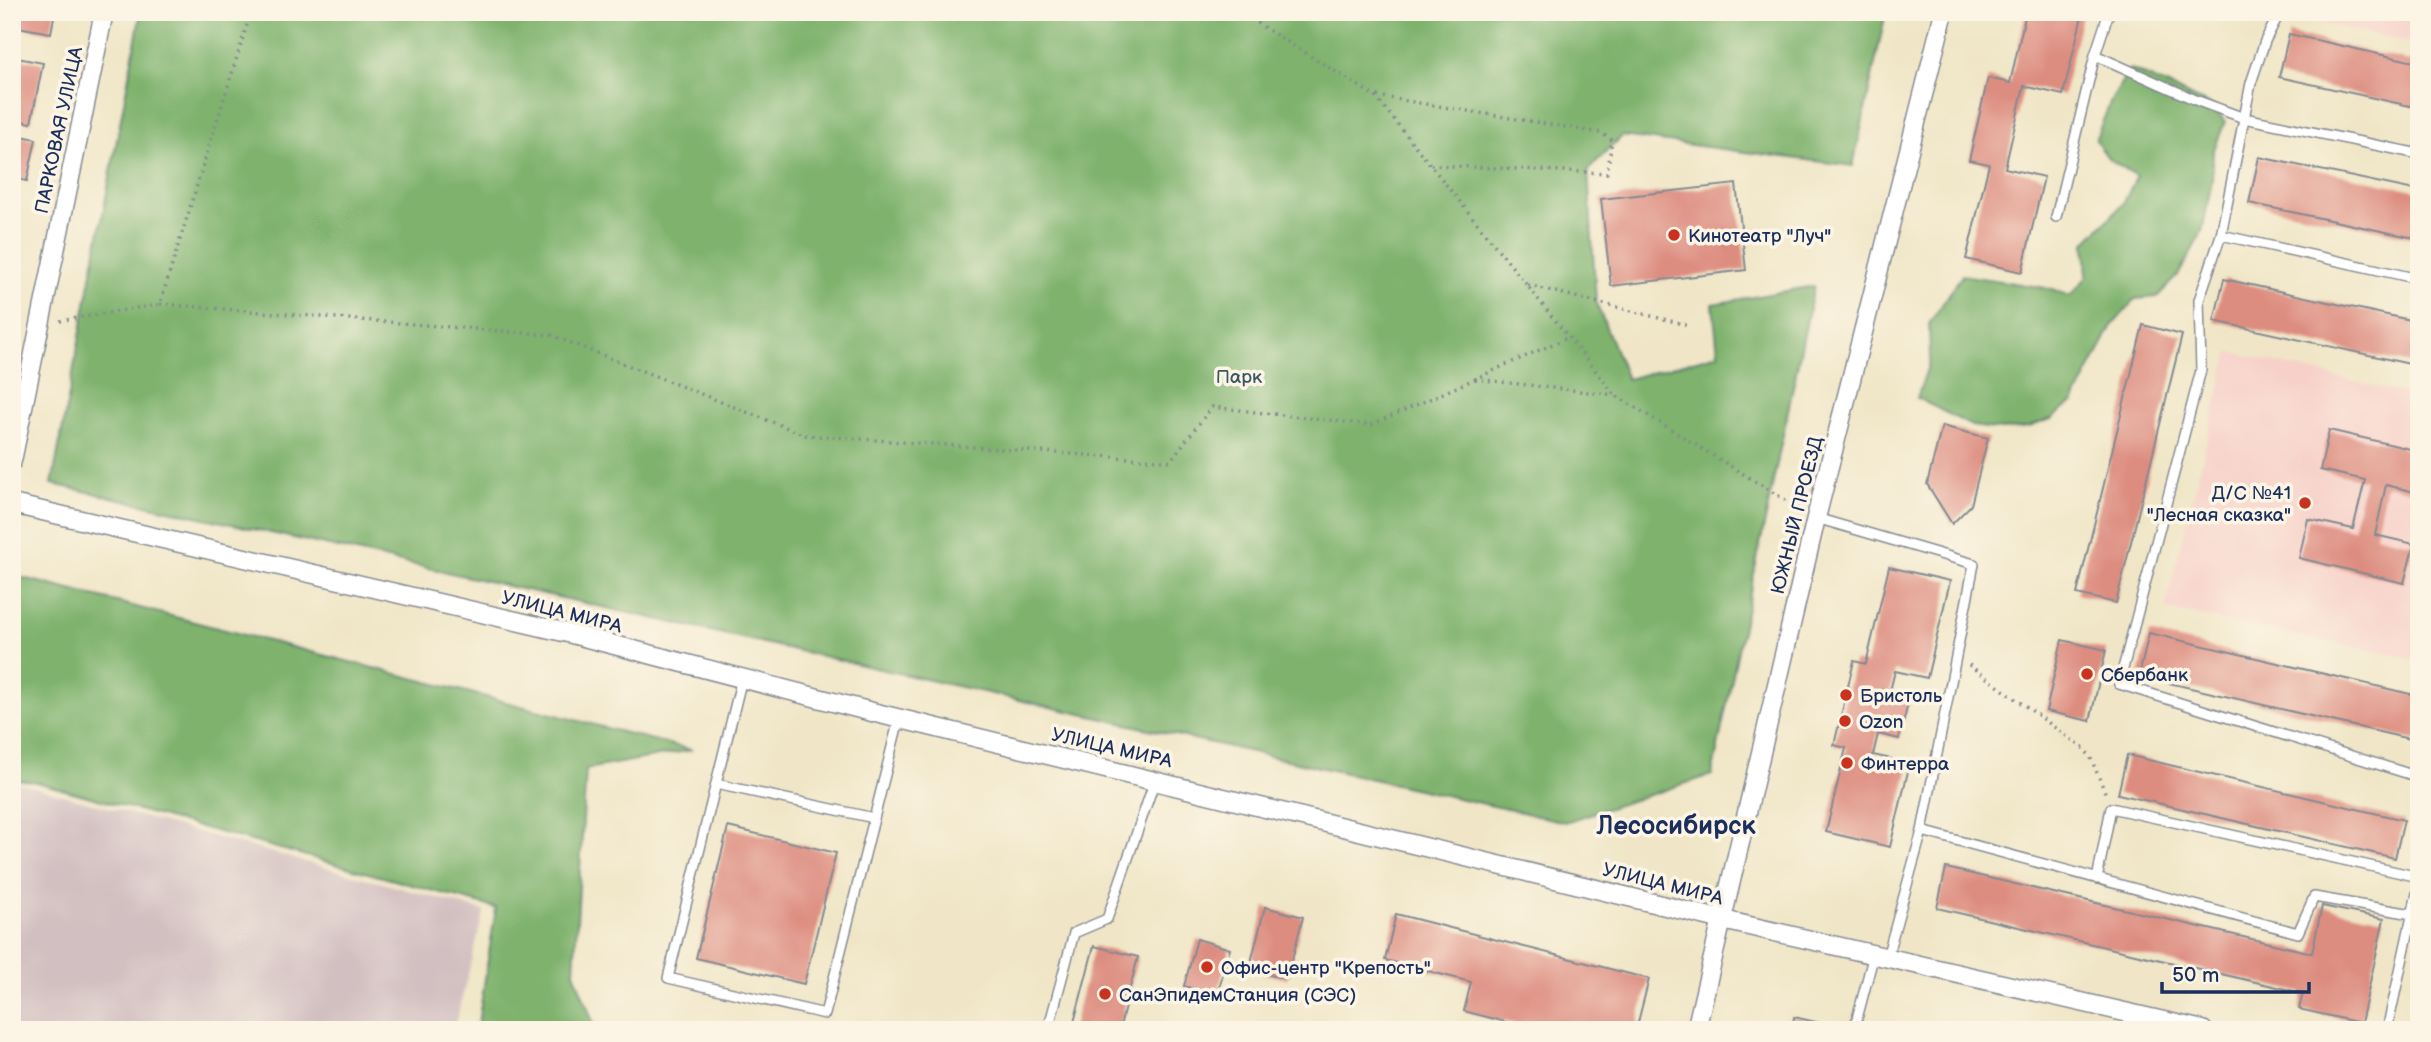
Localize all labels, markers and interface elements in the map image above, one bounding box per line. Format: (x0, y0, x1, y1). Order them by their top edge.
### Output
street label: ПАРКОВАЯ УЛИЦА (31, 44, 88, 216)
place label: Кинотеатр "Луч" (1688, 225, 1831, 248)
marker: Кинотеатр "Луч" (1666, 227, 1682, 243)
park label: Парк (1216, 366, 1262, 389)
street label: ЮЖНЫЙ ПРОЕЗД (1767, 434, 1828, 597)
place label: Д/С №41 "Лесная сказка" (2147, 482, 2291, 527)
marker: Д/С №41 "Лесная сказка" (2297, 495, 2313, 511)
street label: УЛИЦА МИРА (499, 586, 625, 639)
place label: Сбербанк (2101, 664, 2188, 687)
marker: Сбербанк (2079, 666, 2095, 682)
place label: Бристоль (1860, 685, 1943, 708)
marker: Бристоль (1838, 687, 1854, 703)
place label: Ozon (1859, 711, 1904, 734)
marker: Ozon (1837, 713, 1853, 729)
street label: УЛИЦА МИРА (1049, 723, 1175, 774)
place label: Финтерра (1861, 753, 1949, 776)
marker: Финтерра (1839, 755, 1855, 771)
district label: Лесосибирск (1595, 811, 1756, 842)
street label: УЛИЦА МИРА (1600, 858, 1726, 911)
scale bar (2162, 951, 2308, 995)
place label: Офис-центр "Крепость" (1221, 957, 1431, 980)
marker: Офис-центр "Крепость" (1199, 959, 1215, 975)
text: 50 m (2172, 963, 2219, 988)
place label: СанЭпидемСтанция (СЭС) (1119, 984, 1356, 1007)
marker: СанЭпидемСтанция (СЭС) (1097, 986, 1113, 1002)

